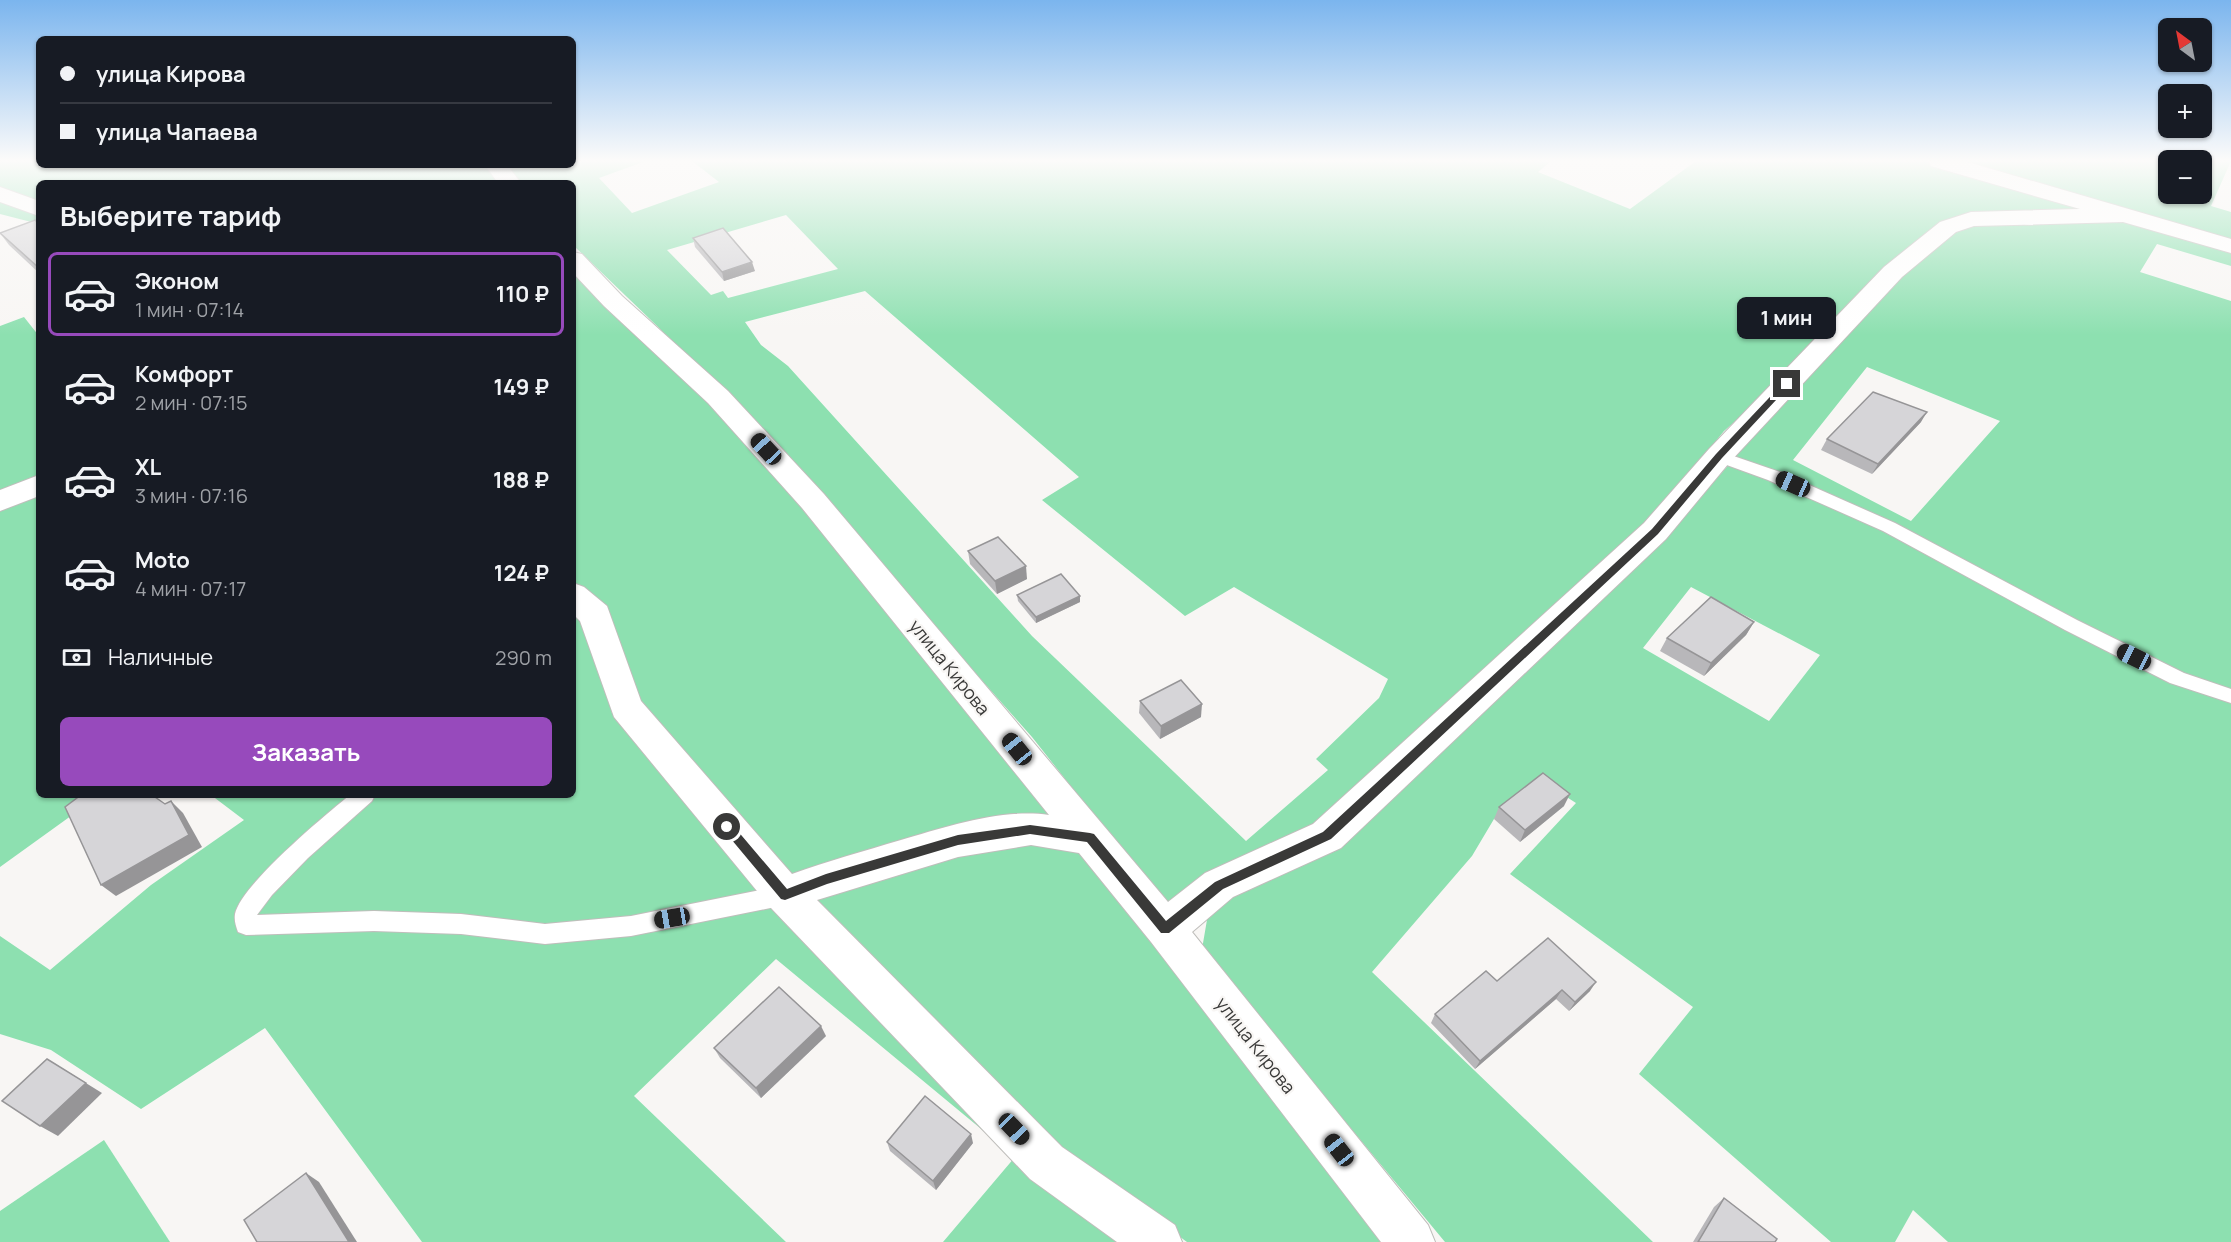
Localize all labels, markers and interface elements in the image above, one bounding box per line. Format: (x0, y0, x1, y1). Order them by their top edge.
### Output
north arrow (2158, 18, 2212, 72)
map controls (2158, 18, 2212, 204)
text: улица Кирова (96, 59, 246, 89)
button: + (2158, 84, 2212, 138)
text: улица Чапаева (96, 117, 258, 147)
button: − (2158, 150, 2212, 204)
text: Выберите тариф (60, 197, 281, 234)
text: Эконом (135, 266, 219, 296)
icon: car (63, 267, 117, 321)
text: 110 ₽ (496, 279, 549, 309)
text: 1 мин · 07:14 (135, 296, 244, 323)
callout: 1 мин (1738, 297, 1836, 339)
text: 1 мин (1761, 304, 1812, 331)
text: Комфорт (135, 359, 233, 389)
icon: car (63, 360, 117, 414)
route end (1773, 370, 1800, 397)
text: 149 ₽ (493, 372, 549, 402)
text: 2 мин · 07:15 (135, 389, 248, 416)
car (747, 430, 785, 468)
text: XL (135, 452, 161, 482)
icon: car (63, 453, 117, 507)
text: 188 ₽ (493, 465, 549, 495)
car (1773, 468, 1813, 500)
text: 3 мин · 07:16 (135, 482, 248, 509)
text: Moto (135, 545, 190, 575)
icon: car (63, 546, 117, 600)
text: 124 ₽ (494, 558, 549, 588)
text: 4 мин · 07:17 (135, 575, 246, 602)
street label: улица Кирова (904, 614, 996, 720)
icon: cash (60, 641, 93, 674)
car (2114, 641, 2154, 673)
text: Наличные (108, 642, 213, 672)
text: 290 m (495, 644, 552, 671)
button: Заказать (60, 717, 552, 786)
car (999, 729, 1035, 769)
route start (713, 813, 740, 840)
car (653, 906, 691, 930)
street label: улица Кирова (1211, 992, 1301, 1098)
car (995, 1110, 1033, 1148)
car (1321, 1130, 1357, 1170)

